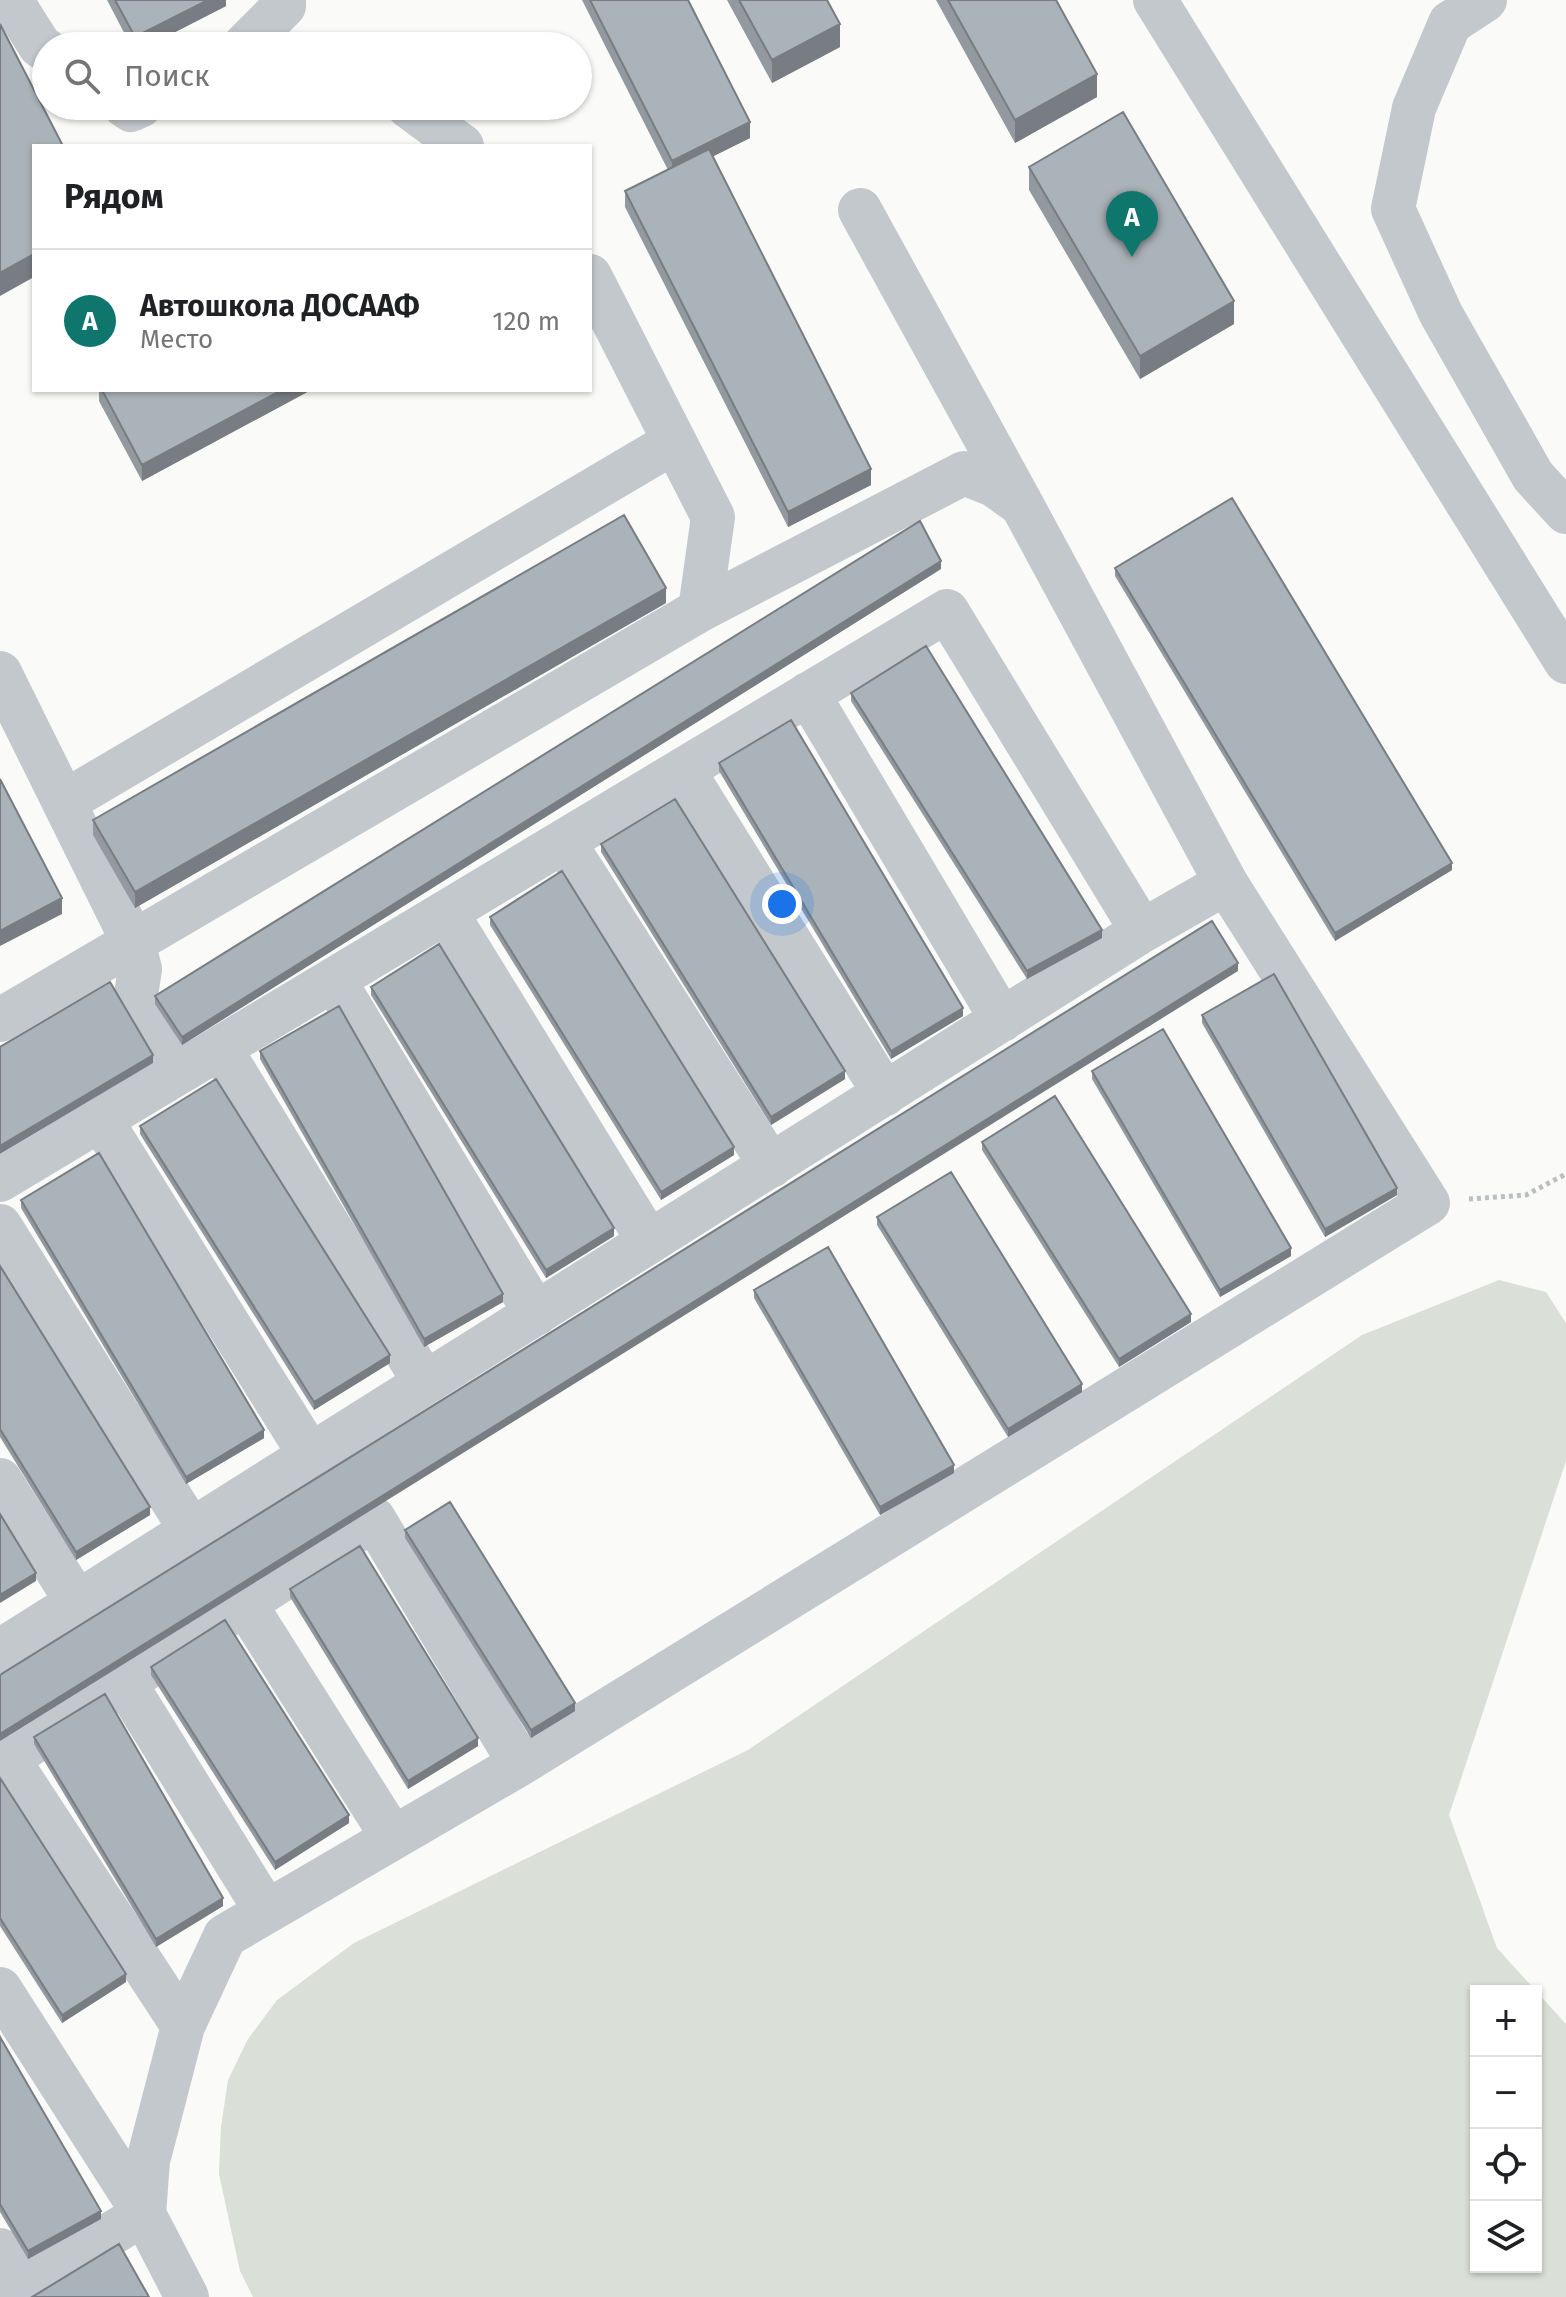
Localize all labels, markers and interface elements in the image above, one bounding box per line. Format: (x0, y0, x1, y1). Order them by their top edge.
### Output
search box (32, 32, 592, 120)
icon: search (60, 54, 104, 98)
text: Поиск (124, 58, 210, 94)
text: Рядом (64, 176, 163, 217)
pin: A (1106, 191, 1158, 257)
text: Автошкола ДОСААФ (140, 288, 420, 324)
text: A (82, 306, 98, 337)
text: 120 m (492, 306, 560, 337)
text: Место (140, 324, 213, 355)
your location (762, 884, 802, 924)
map controls (1470, 1985, 1542, 2273)
button: + (1470, 1985, 1542, 2057)
button: − (1470, 2057, 1542, 2129)
button: locate (1470, 2129, 1542, 2201)
button: layers (1470, 2201, 1542, 2273)

